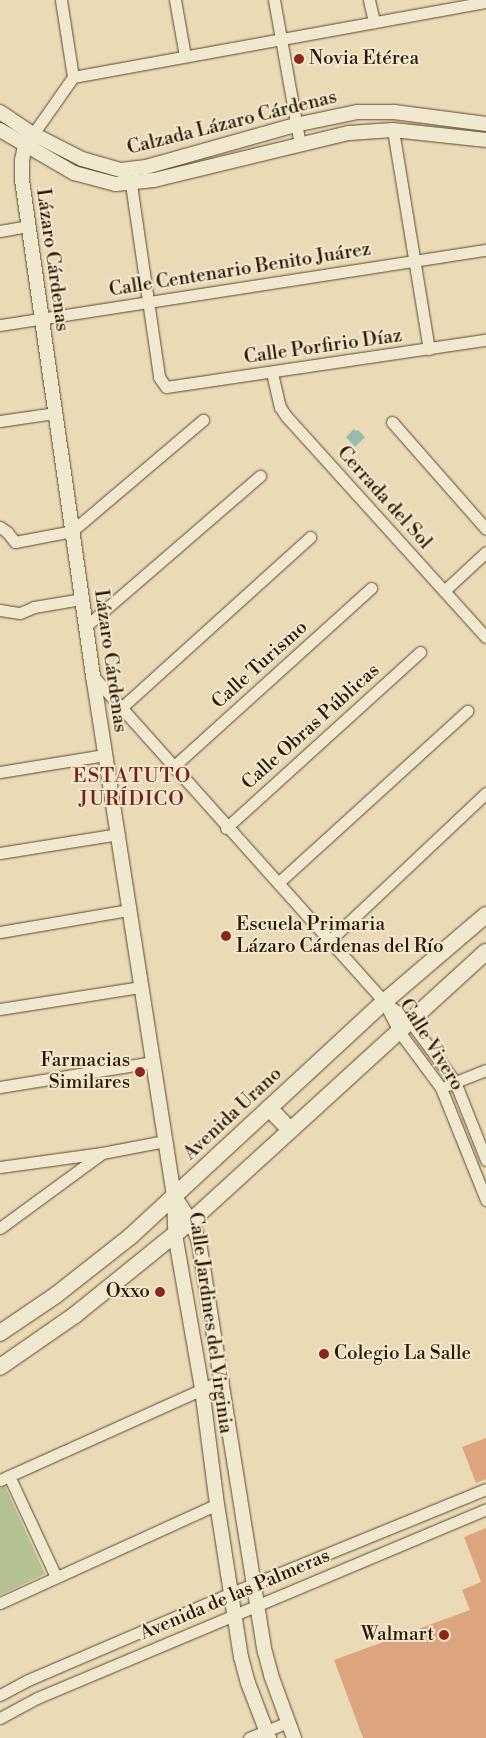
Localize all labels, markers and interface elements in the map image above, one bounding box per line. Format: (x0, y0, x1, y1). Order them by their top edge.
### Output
place label: Novia Etérea (309, 48, 419, 70)
marker: Novia Etérea (293, 53, 305, 65)
street label: Calzada Lázaro Cárdenas (125, 86, 339, 160)
street label: Lázaro Cárdenas (31, 187, 73, 333)
street label: Calle Centenario Benito Juárez (107, 238, 373, 302)
street label: Calle Porfirio Díaz (243, 325, 403, 369)
street label: Cerrada del Sol (332, 442, 436, 554)
street label: Lázaro Cárdenas (89, 588, 131, 734)
street label: Calle Turismo (208, 616, 312, 714)
street label: Calle Obras Públicas (237, 659, 385, 795)
district label: ESTATUTO JURÍDICO (72, 764, 192, 811)
place label: Escuela Primaria Lázaro Cárdenas del Río (236, 914, 444, 958)
marker: Escuela Primaria Lázaro Cárdenas del Río (220, 930, 232, 942)
street label: Calle Vivero (394, 995, 468, 1095)
place label: Farmacias Similares (40, 1050, 130, 1094)
street label: Avenida Urano (179, 1063, 287, 1165)
marker: Farmacias Similares (134, 1066, 146, 1078)
street label: Calle Jardines del Virginia (183, 1211, 237, 1435)
place label: Oxxo (106, 1281, 150, 1303)
marker: Oxxo (154, 1286, 166, 1298)
place label: Colegio La Salle (334, 1343, 471, 1365)
marker: Colegio La Salle (318, 1348, 330, 1360)
street label: Avenida de las Palmeras (137, 1545, 333, 1645)
place label: Walmart (361, 1624, 434, 1646)
marker: Walmart (438, 1629, 450, 1641)

